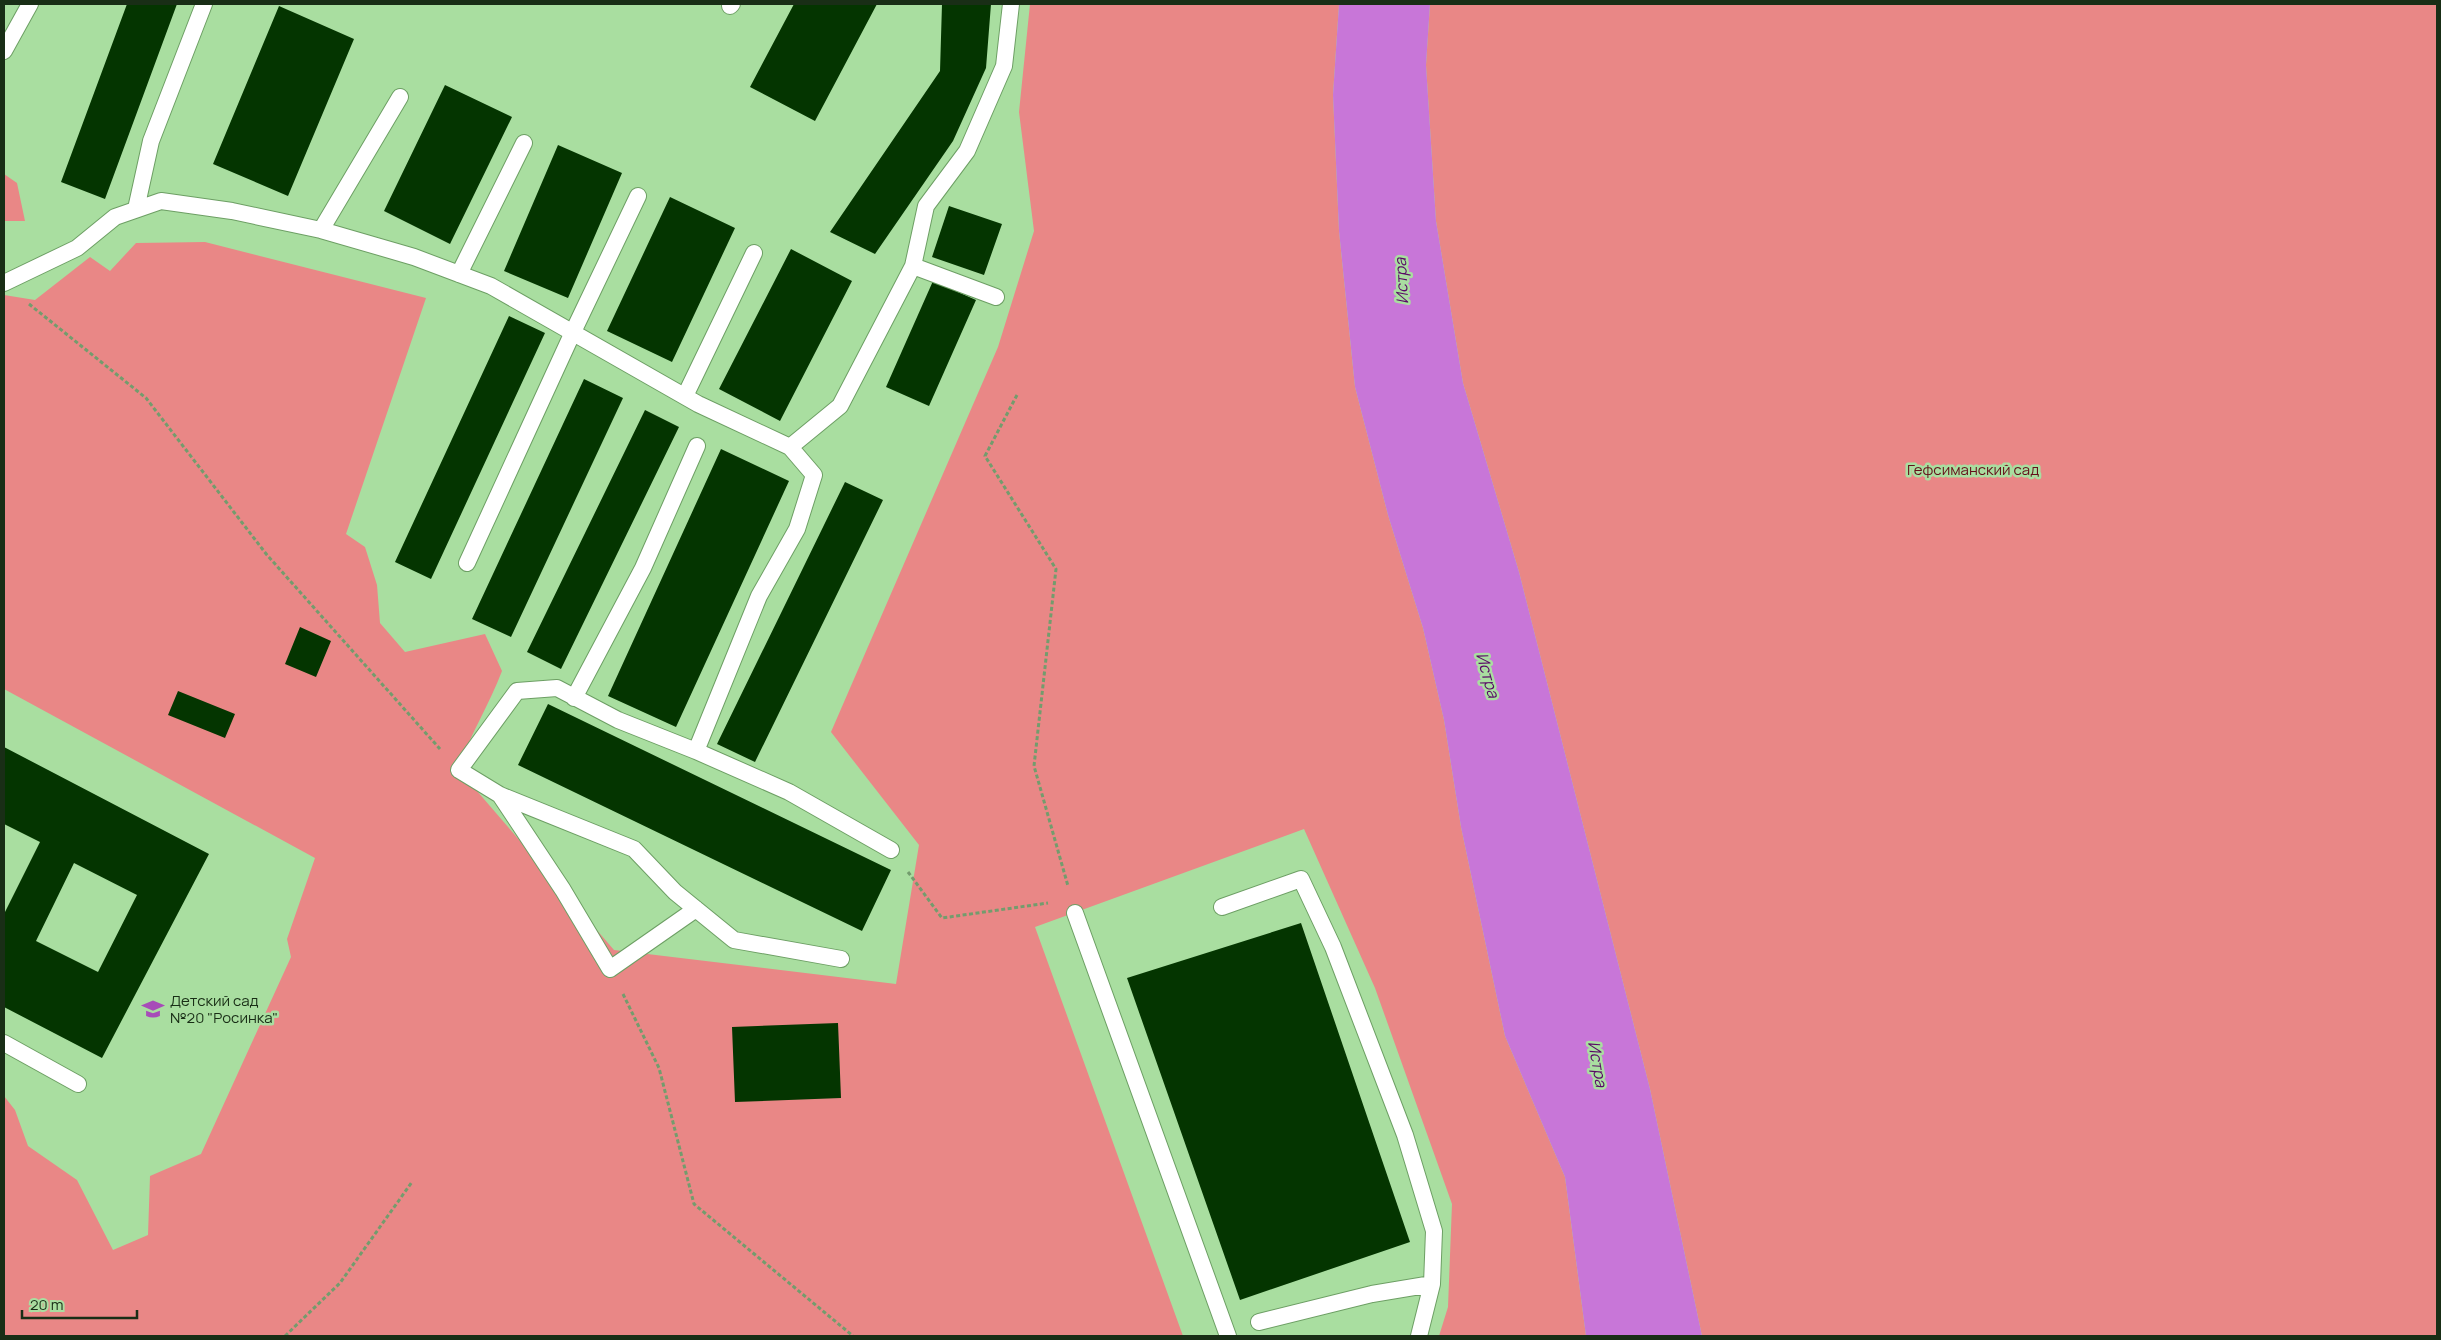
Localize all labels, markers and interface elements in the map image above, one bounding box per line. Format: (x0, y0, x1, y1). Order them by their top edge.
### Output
water label: Истра (1389, 256, 1413, 305)
park label: Гефсиманский сад (1907, 459, 2039, 480)
water label: Истра (1471, 650, 1505, 701)
place label: Детский сад №20 "Росинка" (170, 990, 278, 1028)
school or university icon: Детский сад №20 "Росинка" (140, 996, 166, 1022)
water label: Истра (1583, 1039, 1613, 1090)
scale bar (22, 1288, 138, 1320)
text: 20 m (30, 1294, 63, 1315)

